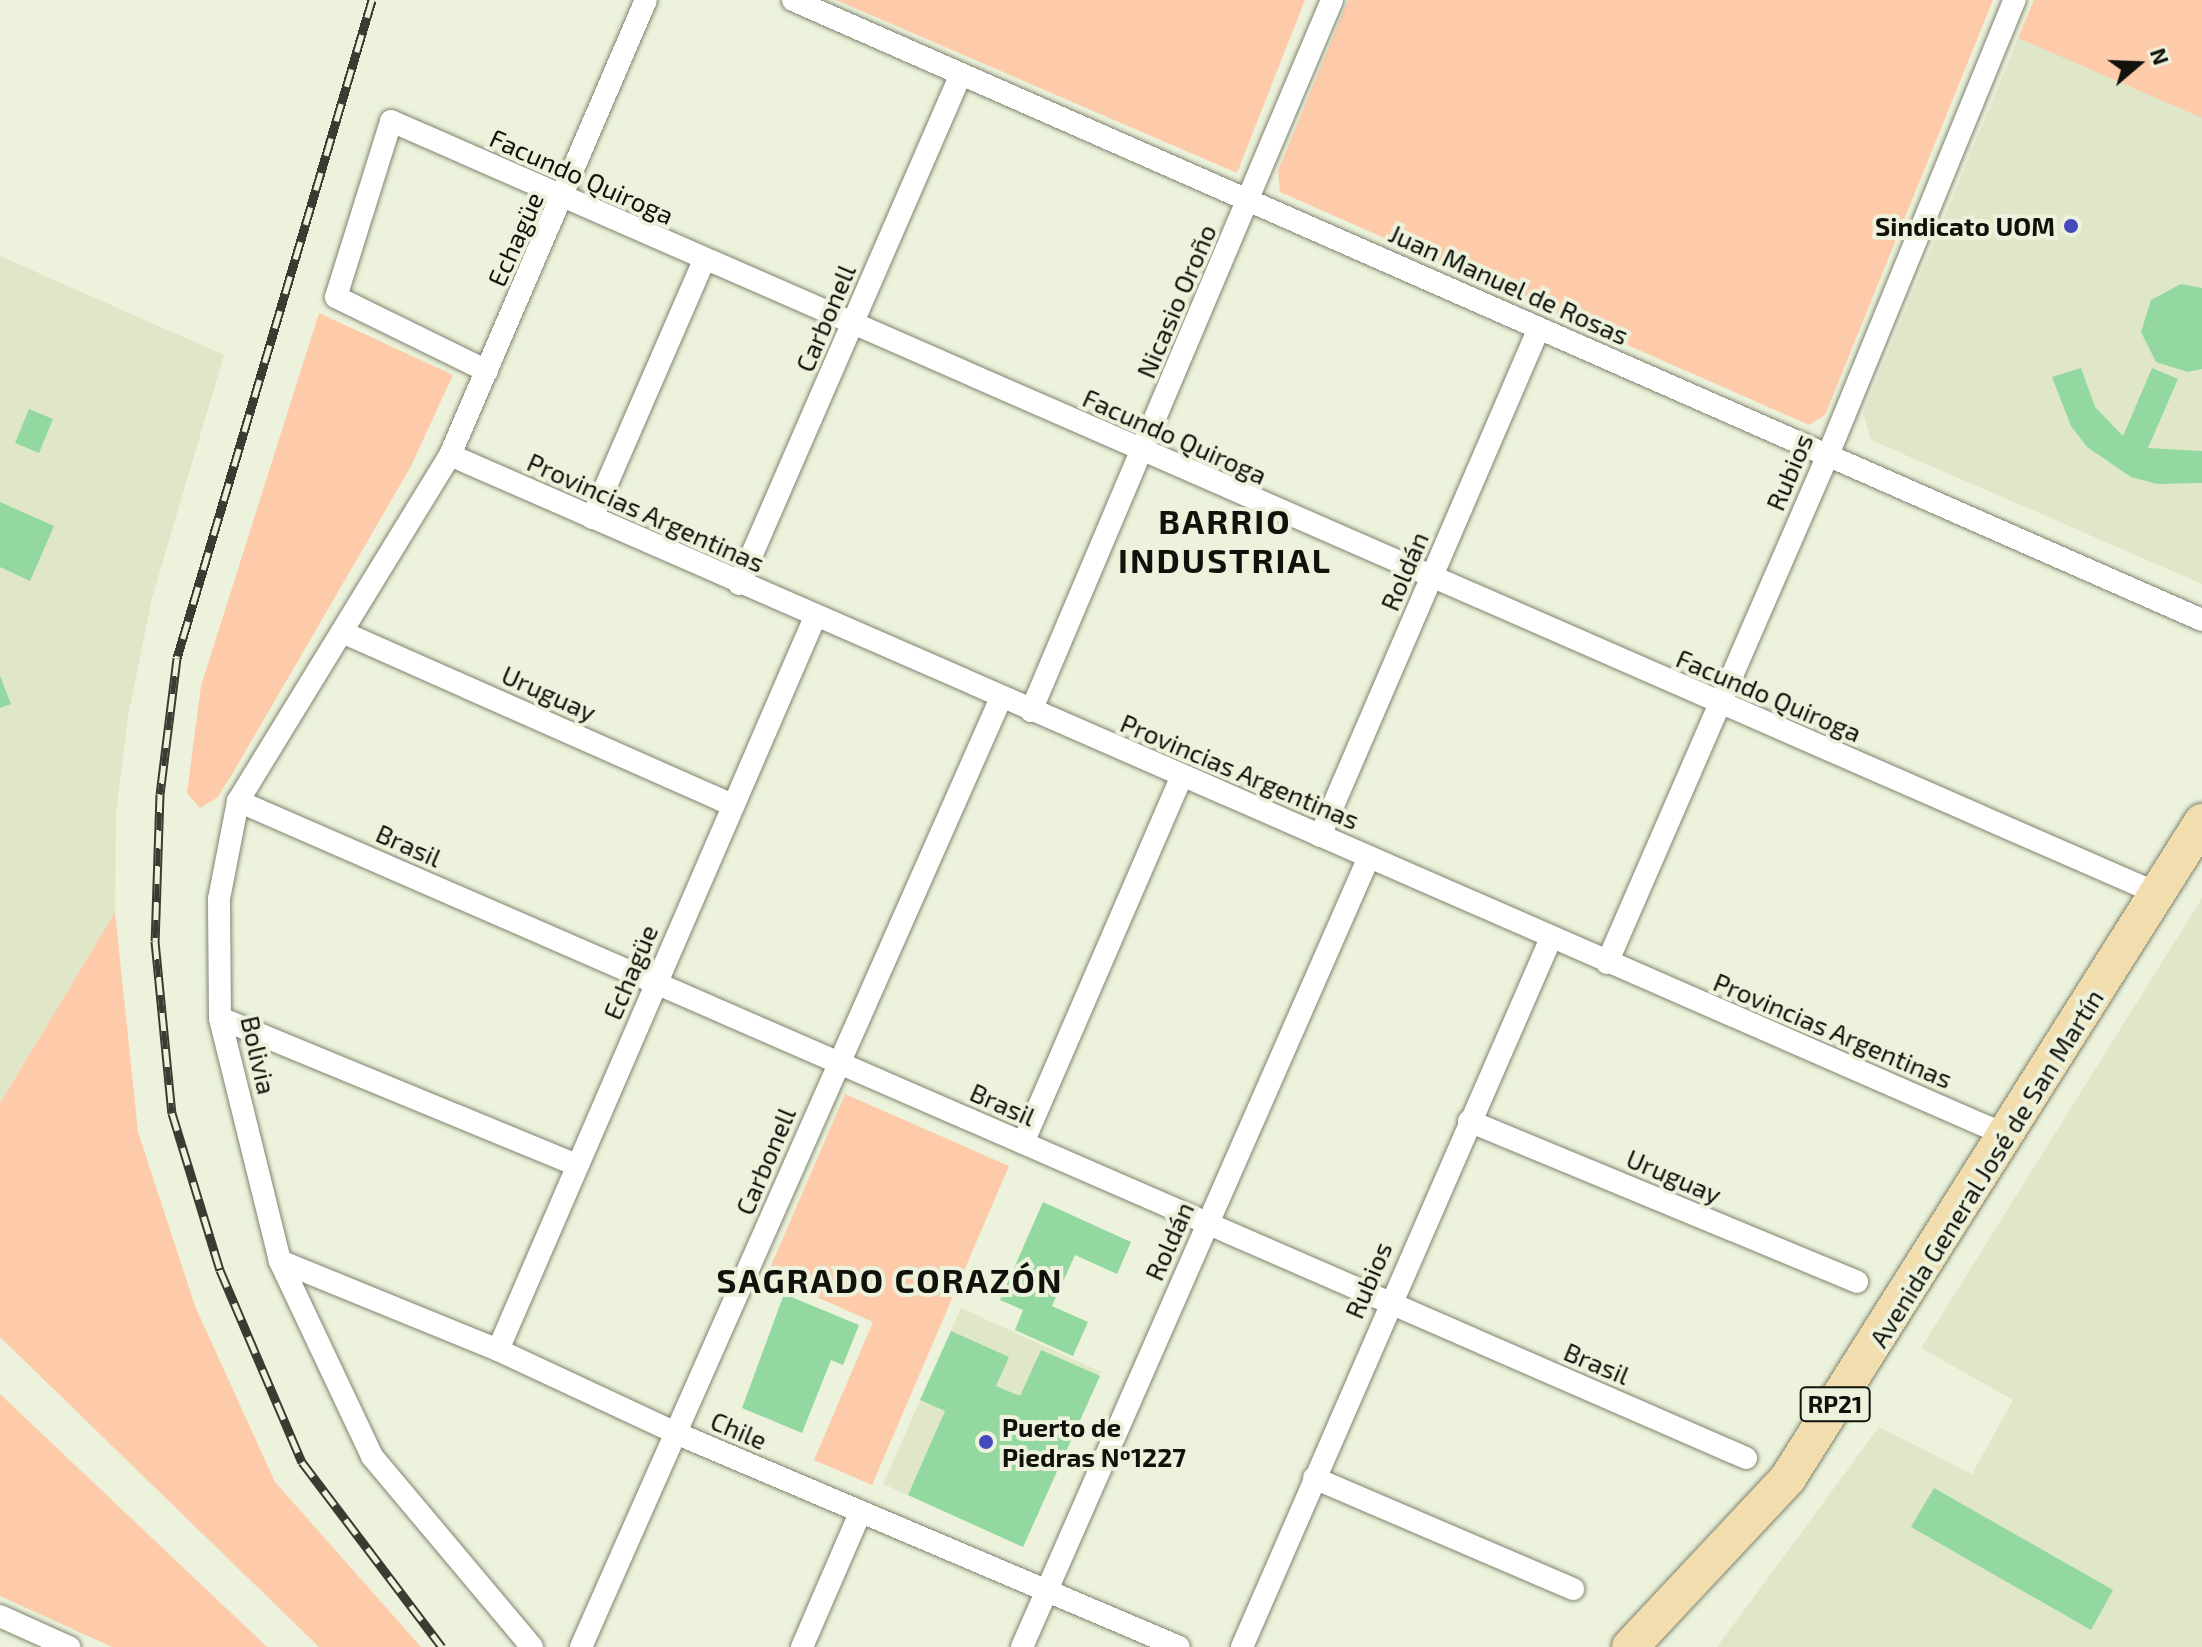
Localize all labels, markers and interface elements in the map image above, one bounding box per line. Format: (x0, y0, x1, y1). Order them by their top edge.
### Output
north arrow (2098, 24, 2178, 104)
text: N (2146, 44, 2176, 68)
street label: Facundo Quiroga (485, 121, 679, 231)
street label: Echagüe (480, 187, 550, 291)
place label: Sindicato UOM (1875, 210, 2055, 242)
street label: Juan Manuel de Rosas (1384, 217, 1634, 351)
marker: Sindicato UOM (2062, 217, 2080, 235)
street label: Nicasio Oroño (1130, 219, 1222, 383)
street label: Carbonell (788, 260, 862, 376)
street label: Facundo Quiroga (1078, 381, 1272, 491)
street label: Rubios (1759, 429, 1819, 515)
street label: Provincias Argentinas (522, 446, 770, 578)
district label: BARRIO INDUSTRIAL (1118, 500, 1332, 580)
street label: Roldán (1373, 527, 1435, 615)
street label: Facundo Quiroga (1672, 642, 1866, 748)
street label: Uruguay (497, 658, 601, 728)
street label: Provincias Argentinas (1116, 706, 1364, 836)
street label: Brasil (372, 817, 446, 873)
street label: Echagüe (596, 920, 664, 1024)
street label: Provincias Argentinas (1709, 965, 1957, 1095)
street label: Avenida General José de San Martín (1862, 983, 2110, 1353)
street label: Bolivia (235, 1013, 283, 1097)
street label: Brasil (966, 1076, 1040, 1132)
street label: Carbonell (728, 1103, 802, 1219)
street label: Uruguay (1622, 1142, 1726, 1210)
street label: Roldán (1138, 1197, 1200, 1285)
street label: Rubios (1338, 1237, 1398, 1323)
district label: SAGRADO CORAZÓN (716, 1260, 1064, 1300)
street label: Brasil (1560, 1335, 1634, 1391)
road number: RP21 (1799, 1384, 1871, 1424)
street label: Chile (706, 1404, 772, 1456)
place label: Puerto de Piedras Nº1227 (1002, 1411, 1186, 1472)
marker: Puerto de Piedras Nº1227 (977, 1433, 995, 1451)

